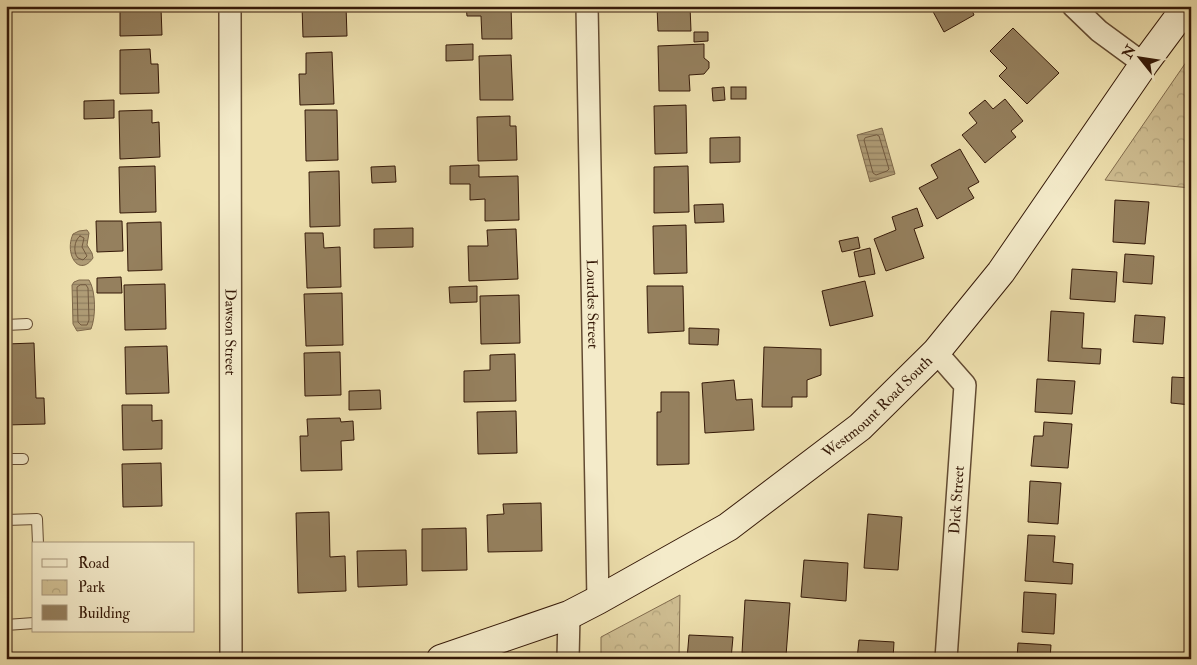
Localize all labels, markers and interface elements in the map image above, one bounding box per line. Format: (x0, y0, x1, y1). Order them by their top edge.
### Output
north arrow (1114, 32, 1164, 82)
text: N (1118, 42, 1140, 62)
street label: Lourdes Street (582, 259, 603, 349)
street label: Dawson Street (221, 288, 240, 376)
street label: Westmount Road South (817, 351, 936, 463)
street label: Dick Street (945, 465, 969, 535)
legend (32, 542, 195, 632)
text: Road (78, 554, 110, 573)
text: Park (78, 578, 105, 597)
text: Building (78, 604, 130, 623)

